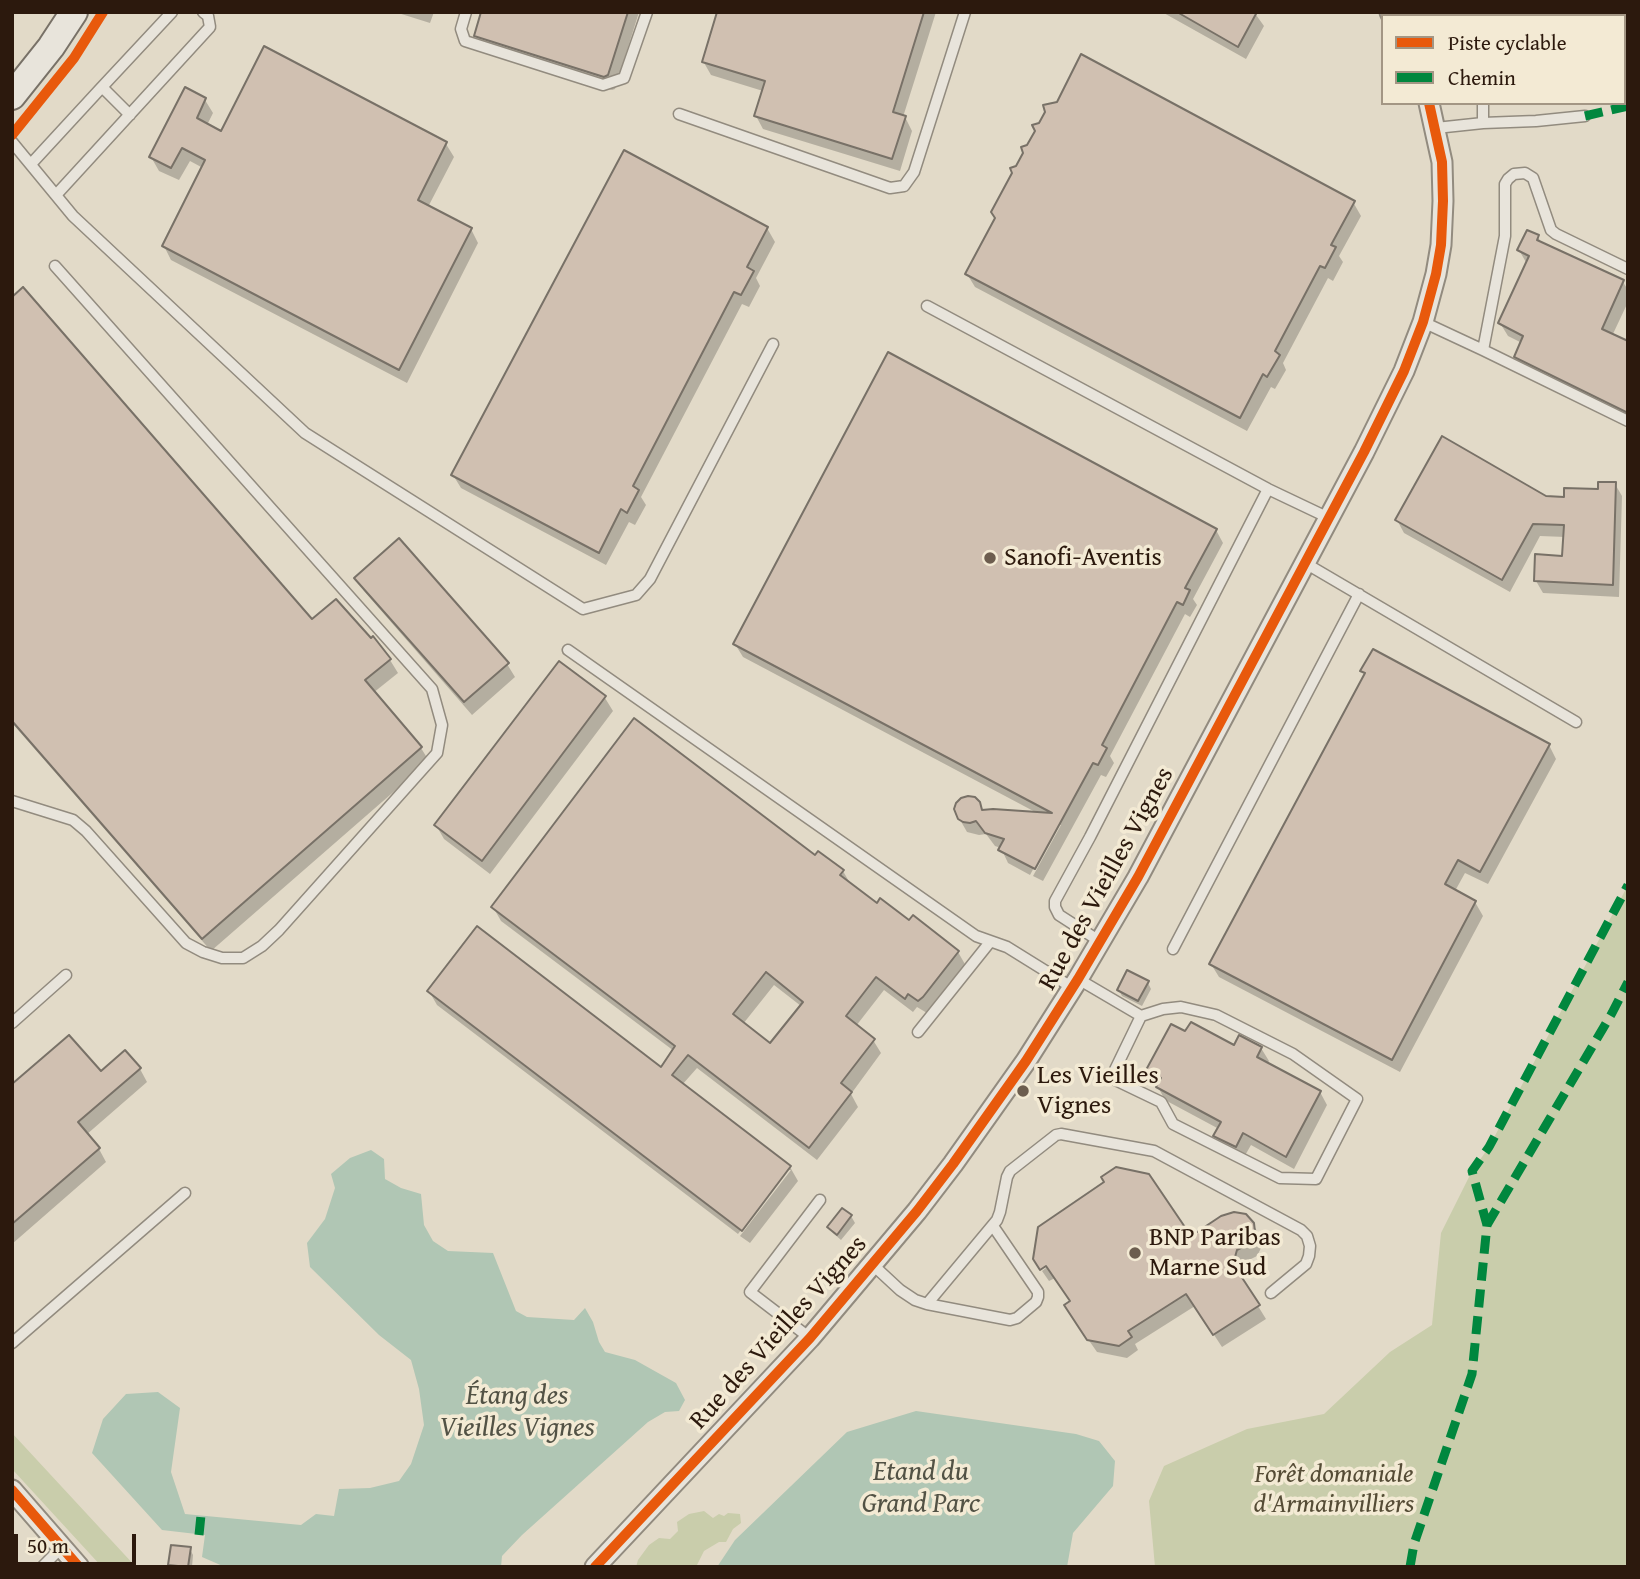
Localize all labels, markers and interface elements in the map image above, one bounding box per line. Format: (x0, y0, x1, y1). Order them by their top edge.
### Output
legend (1381, 14, 1626, 105)
text: Piste cyclable (1448, 27, 1567, 58)
text: Chemin (1448, 62, 1516, 93)
place label: Sanofi-Aventis (1004, 542, 1162, 574)
marker: Sanofi-Aventis (982, 550, 998, 566)
street label: Rue des Vieilles Vignes (1033, 762, 1181, 996)
place label: Les Vieilles Vignes (1037, 1060, 1159, 1122)
marker: Les Vieilles Vignes (1015, 1083, 1031, 1099)
place label: BNP Paribas Marne Sud (1149, 1222, 1281, 1284)
street label: Rue des Vieilles Vignes (684, 1230, 874, 1436)
marker: BNP Paribas Marne Sud (1127, 1245, 1143, 1261)
water label: Étang des Vieilles Vignes (439, 1380, 595, 1446)
water label: Etand du Grand Parc (862, 1456, 980, 1522)
park label: Forêt domaniale d'Armainvilliers (1254, 1459, 1414, 1520)
scale bar (18, 1520, 140, 1564)
text: 50 m (27, 1530, 69, 1561)

